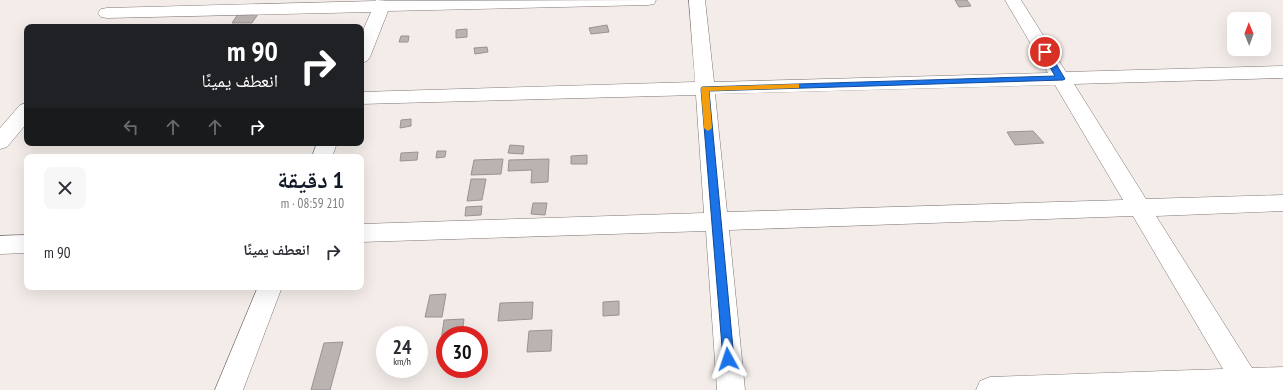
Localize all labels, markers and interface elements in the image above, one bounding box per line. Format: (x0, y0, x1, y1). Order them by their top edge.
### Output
north arrow (1227, 12, 1271, 56)
map controls (1227, 12, 1271, 56)
text: 90 m (227, 32, 278, 69)
pin (1028, 35, 1062, 69)
icon: right (292, 40, 344, 92)
icon: arrive (1034, 41, 1056, 63)
text: انعطف يمينًا (202, 69, 278, 92)
icon: left (120, 116, 142, 138)
icon: ahead (162, 116, 184, 138)
icon: ahead (204, 116, 226, 138)
icon: right (246, 116, 268, 138)
text: 1 دقيقة (277, 164, 344, 195)
button: close (44, 167, 86, 209)
text: 210 m · 08:59 (281, 195, 344, 212)
text: انعطف يمينًا (243, 240, 310, 259)
icon: right (322, 241, 344, 263)
text: 90 m (44, 243, 70, 262)
speed limit sign: 30 (436, 326, 488, 378)
text: 24 (392, 334, 412, 360)
position arrow (707, 338, 749, 380)
text: km/h (393, 355, 411, 368)

